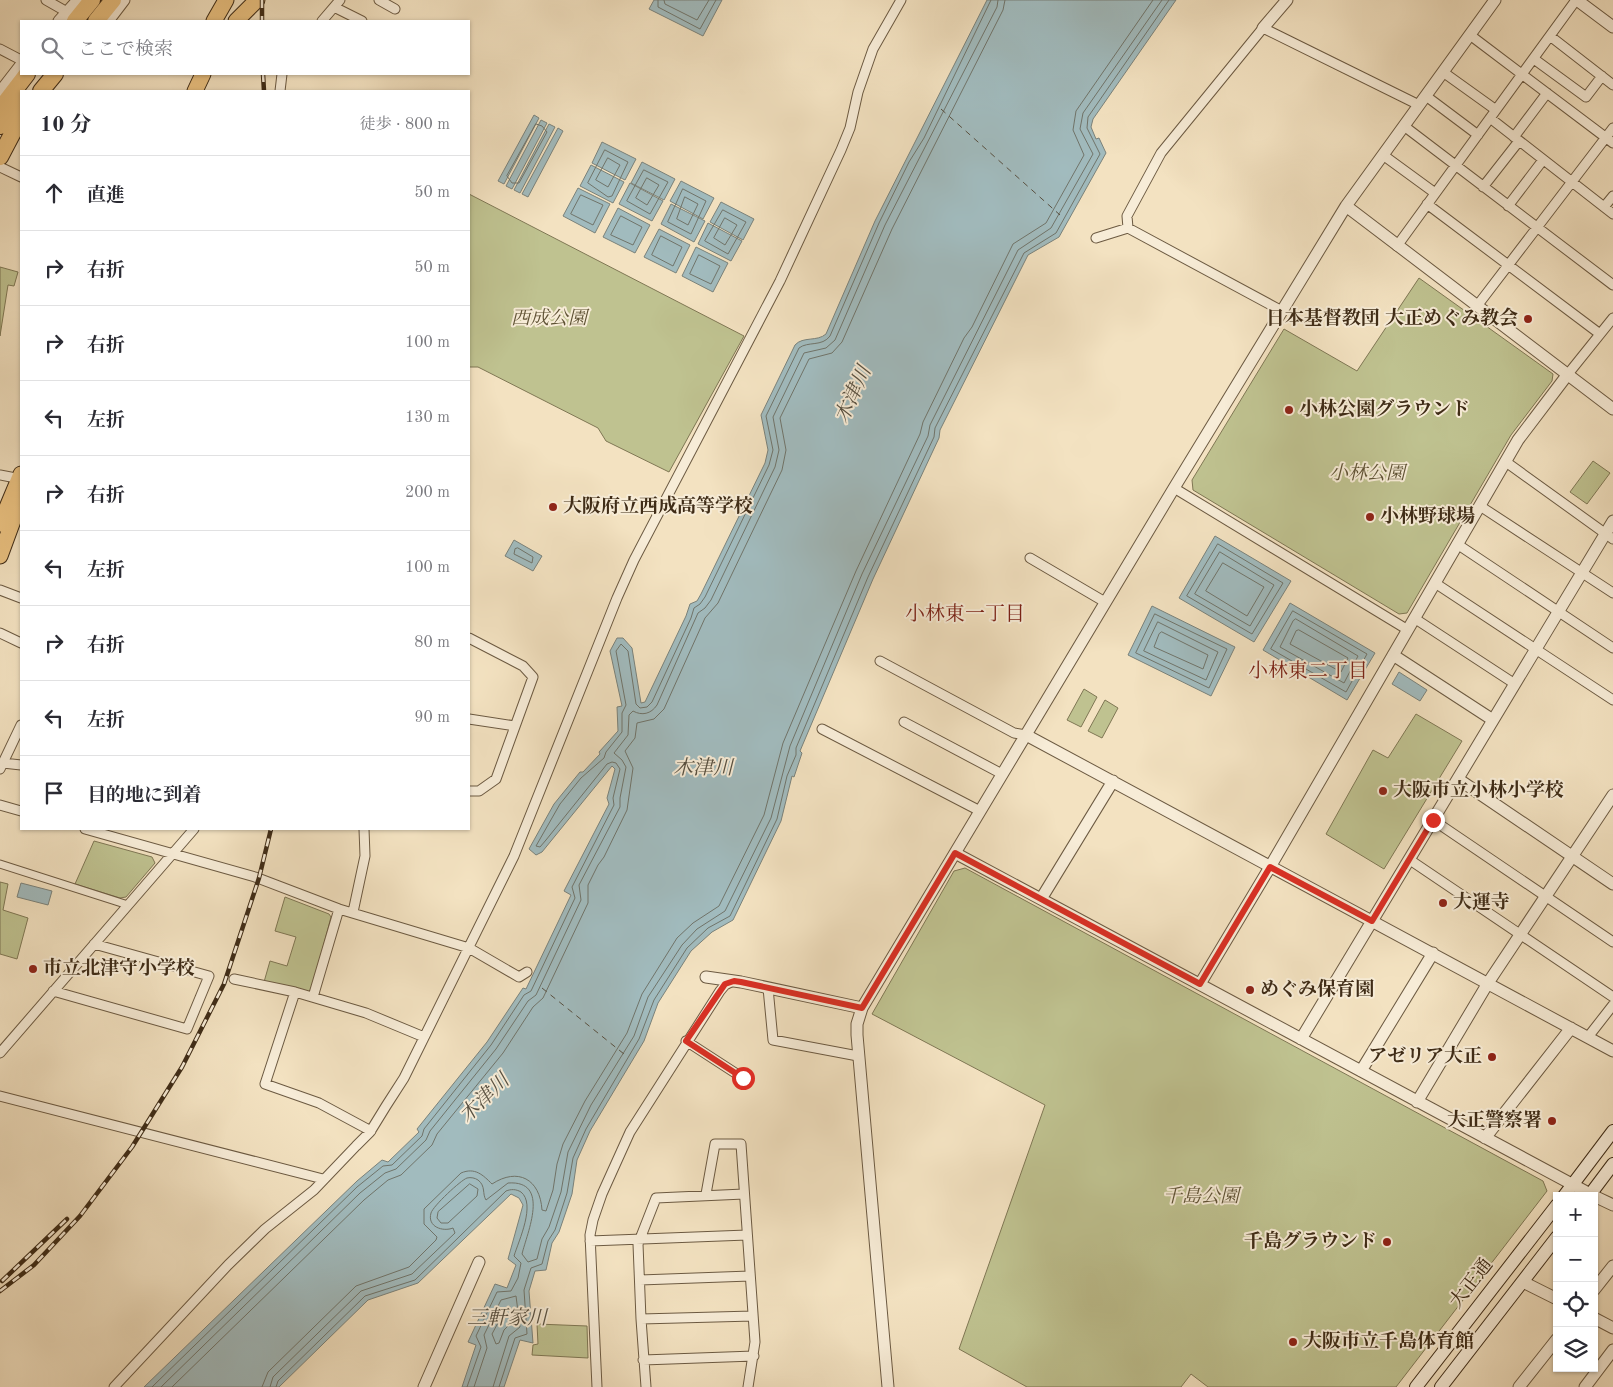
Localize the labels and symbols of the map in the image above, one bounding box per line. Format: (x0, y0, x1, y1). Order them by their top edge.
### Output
place label: 日本基督教団 大正めぐみ教会 (1266, 307, 1518, 329)
park label: 西成公園 (511, 308, 590, 329)
marker: 日本基督教団 大正めぐみ教会 (1522, 313, 1534, 325)
water label: 木津川 (831, 361, 876, 426)
place label: 小林公園グラウンド (1299, 398, 1470, 420)
marker: 小林公園グラウンド (1283, 404, 1295, 416)
park label: 小林公園 (1329, 463, 1408, 484)
place label: 大阪府立西成高等学校 (563, 495, 753, 517)
marker: 大阪府立西成高等学校 (547, 501, 559, 513)
place label: 小林野球場 (1380, 505, 1475, 527)
marker: 小林野球場 (1364, 511, 1376, 523)
district label: 小林東一丁目 (905, 603, 1025, 625)
district label: 小林東二丁目 (1248, 660, 1368, 682)
water label: 木津川 (673, 757, 735, 779)
place label: 大阪市立小林小学校 (1393, 779, 1564, 801)
marker: 大阪市立小林小学校 (1377, 785, 1389, 797)
route end (1422, 809, 1445, 832)
place label: 大運寺 (1453, 891, 1510, 913)
marker: 大運寺 (1437, 897, 1449, 909)
place label: 市立北津守小学校 (43, 957, 195, 979)
marker: 市立北津守小学校 (27, 963, 39, 975)
place label: めぐみ保育園 (1260, 978, 1374, 1000)
marker: めぐみ保育園 (1244, 984, 1256, 996)
place label: アゼリア大正 (1368, 1045, 1482, 1067)
marker: アゼリア大正 (1486, 1051, 1498, 1063)
route start (732, 1067, 755, 1090)
water label: 木津川 (455, 1068, 515, 1127)
place label: 大正警察署 (1447, 1109, 1542, 1131)
marker: 大正警察署 (1546, 1115, 1558, 1127)
park label: 千島公園 (1163, 1186, 1242, 1207)
place label: 千島グラウンド (1244, 1230, 1377, 1252)
marker: 千島グラウンド (1381, 1236, 1393, 1248)
street label: 大正通 (1445, 1254, 1497, 1312)
water label: 三軒家川 (467, 1307, 549, 1329)
place label: 大阪市立千島体育館 (1303, 1330, 1474, 1352)
marker: 大阪市立千島体育館 (1287, 1336, 1299, 1348)

